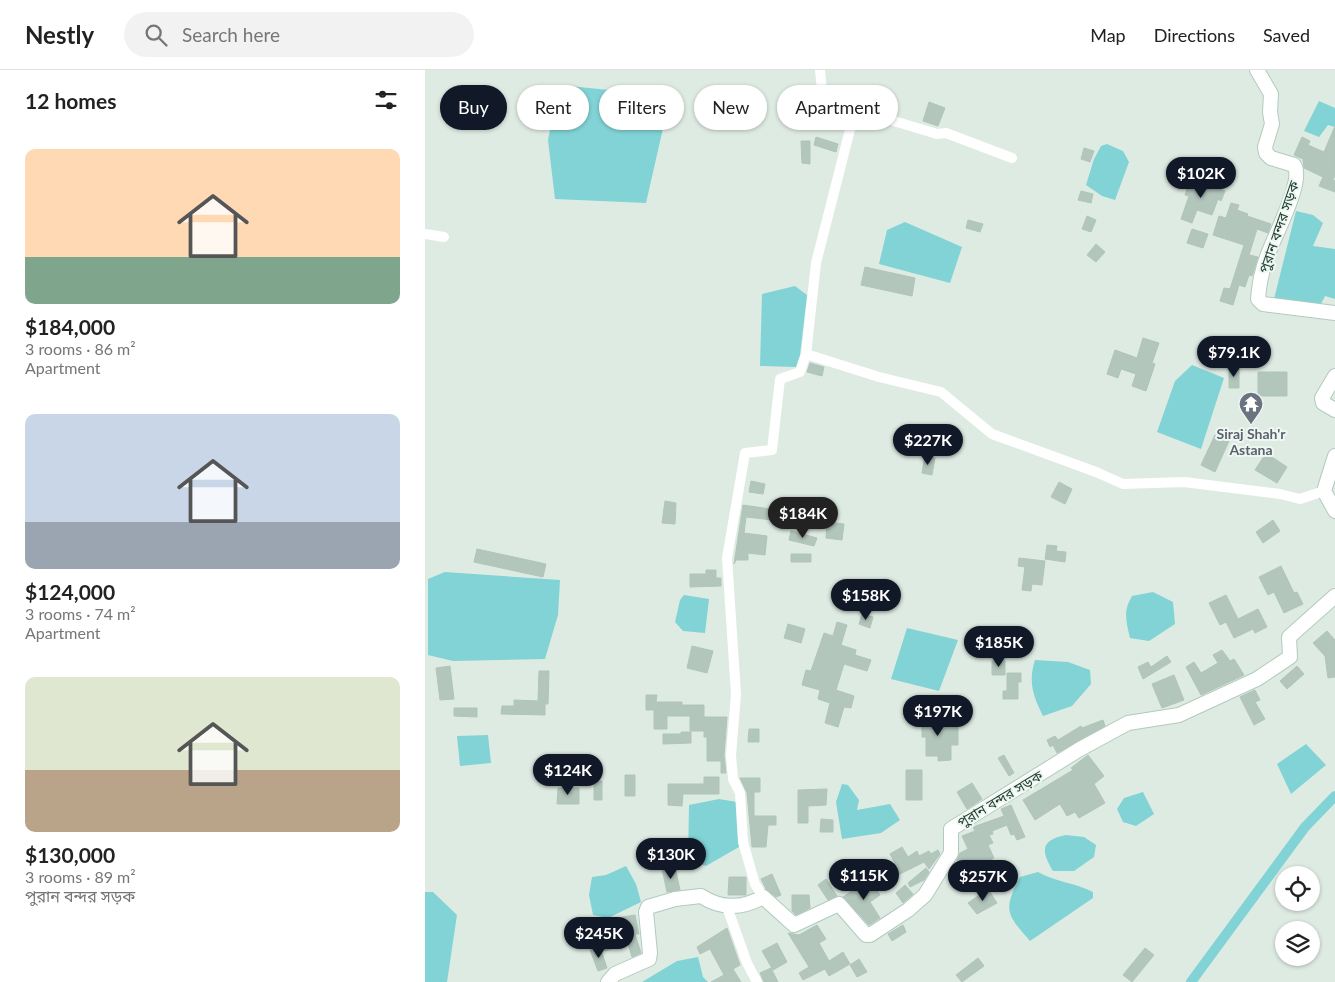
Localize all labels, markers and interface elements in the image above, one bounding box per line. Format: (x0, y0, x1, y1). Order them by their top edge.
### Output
search box (124, 12, 474, 57)
text: Nestly (25, 20, 94, 49)
icon: search (142, 21, 170, 49)
text: Search here (182, 23, 280, 46)
text: Map (1090, 24, 1126, 46)
text: Directions (1154, 24, 1235, 46)
text: Saved (1263, 24, 1310, 46)
chip: Buy (440, 85, 507, 130)
chip: Rent (517, 85, 589, 130)
chip: Filters (599, 85, 684, 130)
chip: New (694, 85, 767, 130)
chip: Apartment (777, 85, 898, 130)
icon: filters (372, 86, 400, 114)
text: 12 homes (25, 88, 116, 113)
pin: $102K (1166, 156, 1236, 199)
text: $102K (1177, 163, 1225, 182)
street label: পুরান বন্দর সড়ক (1255, 178, 1303, 275)
icon: home (168, 181, 258, 271)
text: $184,000 (25, 314, 115, 339)
pin: $79.1K (1193, 336, 1275, 378)
text: 3 rooms · 86 m² (25, 339, 136, 358)
text: $79.1K (1208, 342, 1260, 361)
text: Apartment (25, 358, 100, 377)
temple icon: Siraj Shah'r Astana (1238, 391, 1264, 425)
pin: $227K (893, 424, 963, 466)
place label: Siraj Shah'r Astana (1217, 425, 1286, 458)
text: $227K (904, 430, 952, 449)
icon: home (168, 446, 258, 536)
pin: $184K (768, 496, 838, 539)
text: $184K (779, 503, 827, 522)
pin: $158K (831, 578, 901, 621)
text: $124,000 (25, 579, 115, 604)
text: $158K (842, 585, 890, 604)
text: 3 rooms · 74 m² (25, 604, 136, 623)
text: Apartment (25, 623, 100, 642)
pin: $185K (964, 626, 1034, 668)
text: $185K (975, 632, 1023, 651)
pin: $197K (903, 694, 973, 737)
text: $197K (914, 701, 962, 720)
icon: home (168, 709, 258, 799)
pin: $124K (533, 754, 603, 796)
text: $124K (544, 760, 592, 779)
street label: পুরান বন্দর সড়ক (954, 766, 1047, 832)
pin: $130K (636, 838, 706, 880)
text: $130,000 (25, 842, 115, 867)
text: $130K (647, 844, 695, 863)
pin: $115K (829, 858, 899, 901)
pin: $257K (948, 860, 1018, 902)
text: $115K (840, 865, 888, 884)
text: $257K (959, 866, 1007, 885)
map controls (1275, 866, 1320, 966)
button: locate (1275, 866, 1320, 911)
text: 3 rooms · 89 m² (25, 867, 136, 886)
text: পুরান বন্দর সড়ক (25, 886, 135, 905)
pin: $245K (564, 916, 634, 959)
button: layers (1275, 921, 1320, 966)
text: $245K (575, 923, 623, 942)

